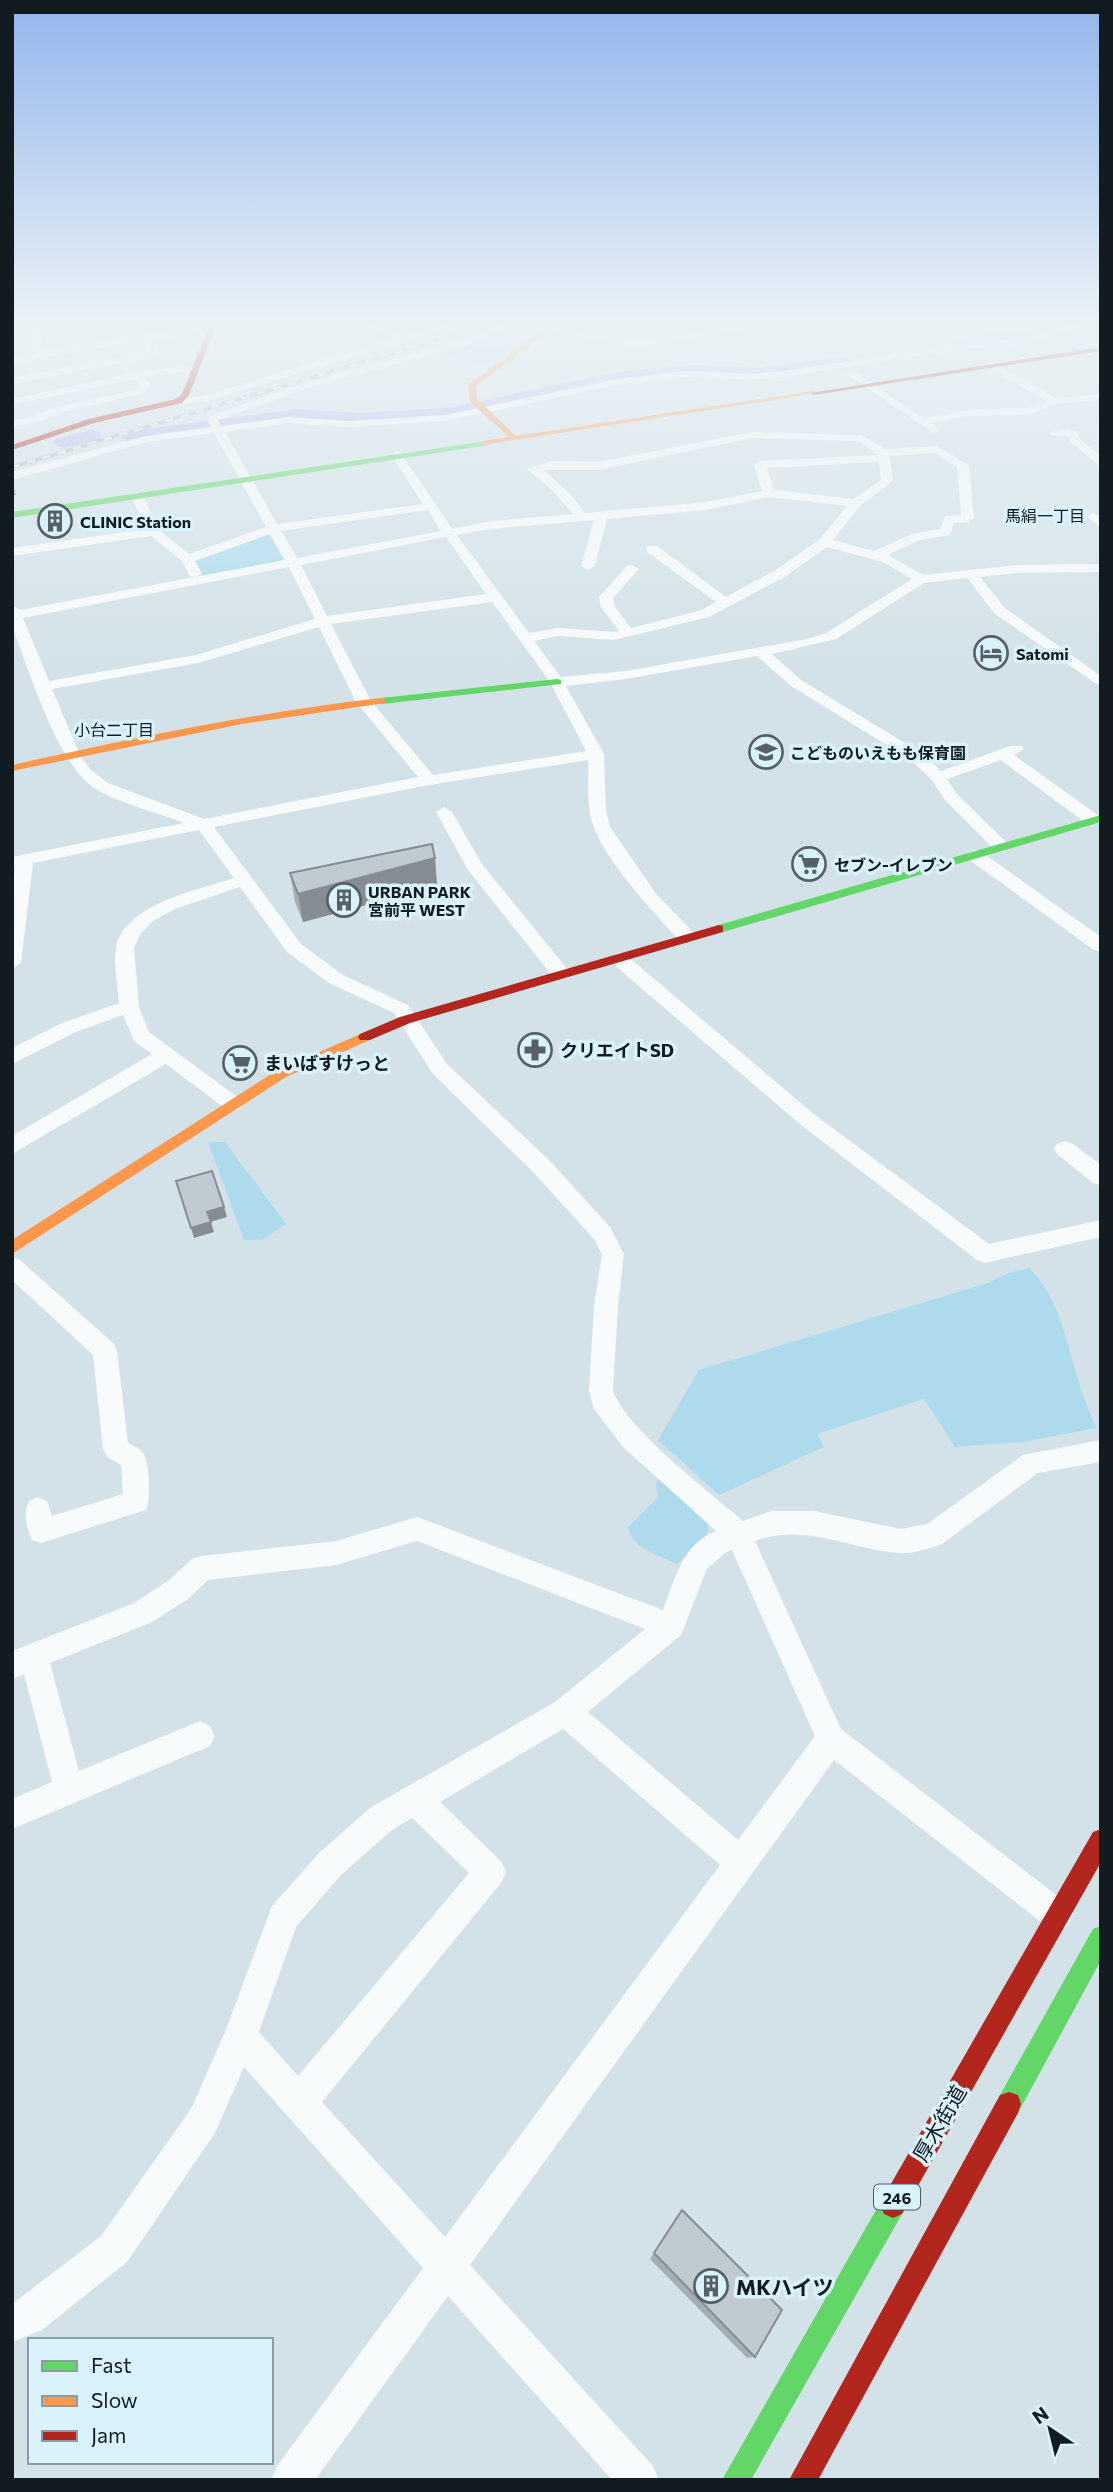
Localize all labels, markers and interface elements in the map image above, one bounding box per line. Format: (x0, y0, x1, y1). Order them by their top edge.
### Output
building icon: CLINIC Station (36, 502, 74, 540)
district label: 馬絹一丁目 (1005, 506, 1085, 525)
place label: CLINIC Station (80, 512, 191, 531)
hotel icon: Satomi (972, 634, 1010, 672)
place label: Satomi (1016, 644, 1069, 663)
district label: 小台二丁目 (74, 720, 154, 739)
school or university icon: こどものいえもも保育園 (747, 733, 785, 771)
place label: こどものいえもも保育園 (790, 743, 966, 762)
supermarket icon: セブン-イレブン (790, 845, 828, 883)
place label: セブン-イレブン (834, 855, 953, 874)
building icon: URBAN PARK 宮前平 WEST (325, 881, 363, 919)
place label: URBAN PARK 宮前平 WEST (368, 882, 471, 919)
pharmacy icon: クリエイトSD (516, 1031, 554, 1069)
place label: クリエイトSD (560, 1039, 674, 1061)
supermarket icon: まいばすけっと (221, 1044, 259, 1082)
place label: まいばすけっと (264, 1052, 390, 1074)
street label: 厚木街道 (907, 2080, 971, 2166)
road number: 246 (874, 2184, 920, 2210)
building icon: MKハイツ (692, 2267, 730, 2305)
place label: MKハイツ (736, 2274, 833, 2299)
legend (28, 2338, 273, 2464)
text: Fast (91, 2352, 132, 2377)
text: Slow (91, 2387, 138, 2412)
north arrow (1015, 2394, 1085, 2464)
text: N (1028, 2401, 1052, 2428)
text: Jam (91, 2422, 126, 2447)

